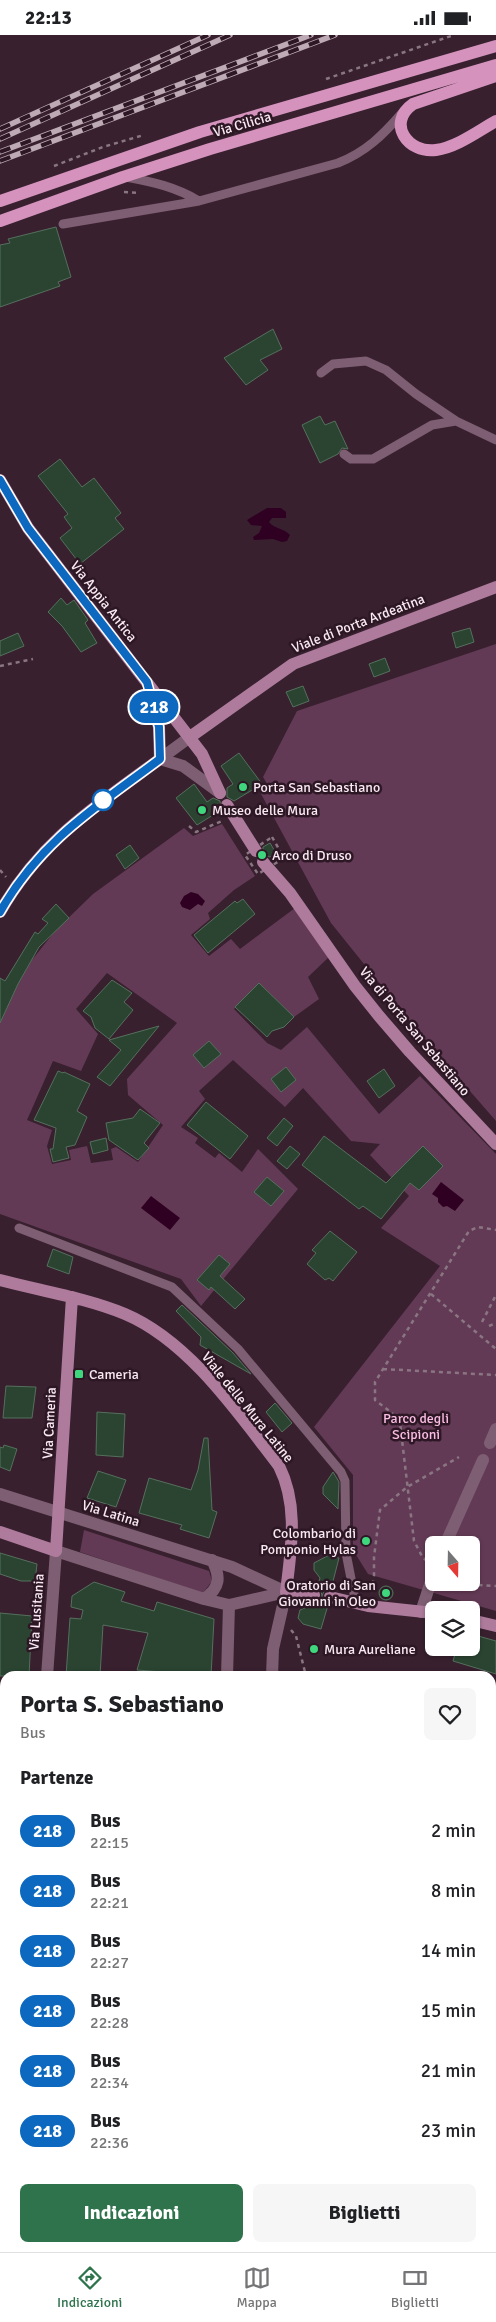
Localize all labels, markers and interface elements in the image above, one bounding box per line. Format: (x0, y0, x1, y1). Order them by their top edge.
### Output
text: 22:13 (25, 6, 72, 30)
street label: Via Cilicia (211, 108, 273, 141)
street label: Via Appia Antica (67, 557, 141, 645)
street label: Viale di Porta Ardeatina (289, 590, 427, 657)
line badge: 218 (125, 691, 183, 723)
text: 218 (139, 696, 169, 718)
place label: Porta San Sebastiano (253, 779, 380, 796)
marker: Porta San Sebastiano (237, 781, 249, 793)
unlabelled marker (92, 789, 114, 811)
place label: Museo delle Mura (212, 802, 318, 819)
marker: Museo delle Mura (196, 804, 208, 816)
place label: Arco di Druso (272, 847, 352, 864)
marker: Arco di Druso (256, 849, 268, 861)
street label: Via di Porta San Sebastiano (356, 963, 474, 1099)
street label: Viale delle Mura Latine (198, 1349, 297, 1466)
place label: Cameria (89, 1366, 139, 1383)
marker: Cameria (73, 1368, 85, 1380)
street label: Via Cameria (39, 1387, 60, 1459)
park label: Parco degli Scipioni (383, 1410, 449, 1443)
street label: Via Latina (80, 1497, 142, 1530)
place label: Colombario di Pomponio Hylas (260, 1525, 356, 1558)
marker: Colombario di Pomponio Hylas (360, 1535, 372, 1547)
north arrow (425, 1536, 480, 1591)
map controls (425, 1536, 480, 1656)
street label: Via Lusitania (25, 1573, 48, 1651)
place label: Oratorio di San Giovanni in Oleo (278, 1577, 376, 1610)
marker: Oratorio di San Giovanni in Oleo (380, 1587, 392, 1599)
button: layers (425, 1601, 480, 1656)
place label: Mura Aureliane (324, 1641, 416, 1658)
marker: Mura Aureliane (308, 1643, 320, 1655)
button: heart (424, 1688, 476, 1740)
text: Porta S. Sebastiano (20, 1689, 224, 1719)
text: Bus (20, 1723, 45, 1743)
text: Partenze (20, 1766, 93, 1790)
text: Bus (90, 1809, 121, 1833)
text: 2 min (431, 1819, 476, 1843)
text: 218 (33, 1820, 62, 1842)
text: 22:15 (90, 1833, 129, 1853)
text: Bus (90, 1869, 121, 1893)
text: 8 min (431, 1879, 476, 1903)
text: 218 (33, 1880, 62, 1902)
text: 22:21 (90, 1893, 129, 1913)
text: Bus (90, 1929, 121, 1953)
text: 14 min (421, 1939, 476, 1963)
text: 218 (33, 1940, 62, 1962)
text: 22:27 (90, 1953, 129, 1973)
text: Bus (90, 1989, 121, 2013)
text: 15 min (421, 1999, 476, 2023)
text: 218 (33, 2000, 62, 2022)
text: 22:28 (90, 2013, 129, 2033)
text: Bus (90, 2049, 121, 2073)
text: 21 min (421, 2059, 476, 2083)
text: 218 (33, 2060, 62, 2082)
text: 22:34 (90, 2073, 129, 2093)
text: Bus (90, 2109, 121, 2133)
text: 23 min (421, 2119, 476, 2143)
text: 218 (33, 2120, 62, 2142)
text: 22:36 (90, 2133, 129, 2153)
button: Indicazioni (20, 2184, 243, 2242)
button: Biglietti (253, 2184, 476, 2242)
tab: Indicazioni (57, 2264, 122, 2311)
tab: Mappa (236, 2264, 277, 2311)
tab: Biglietti (391, 2264, 439, 2311)

